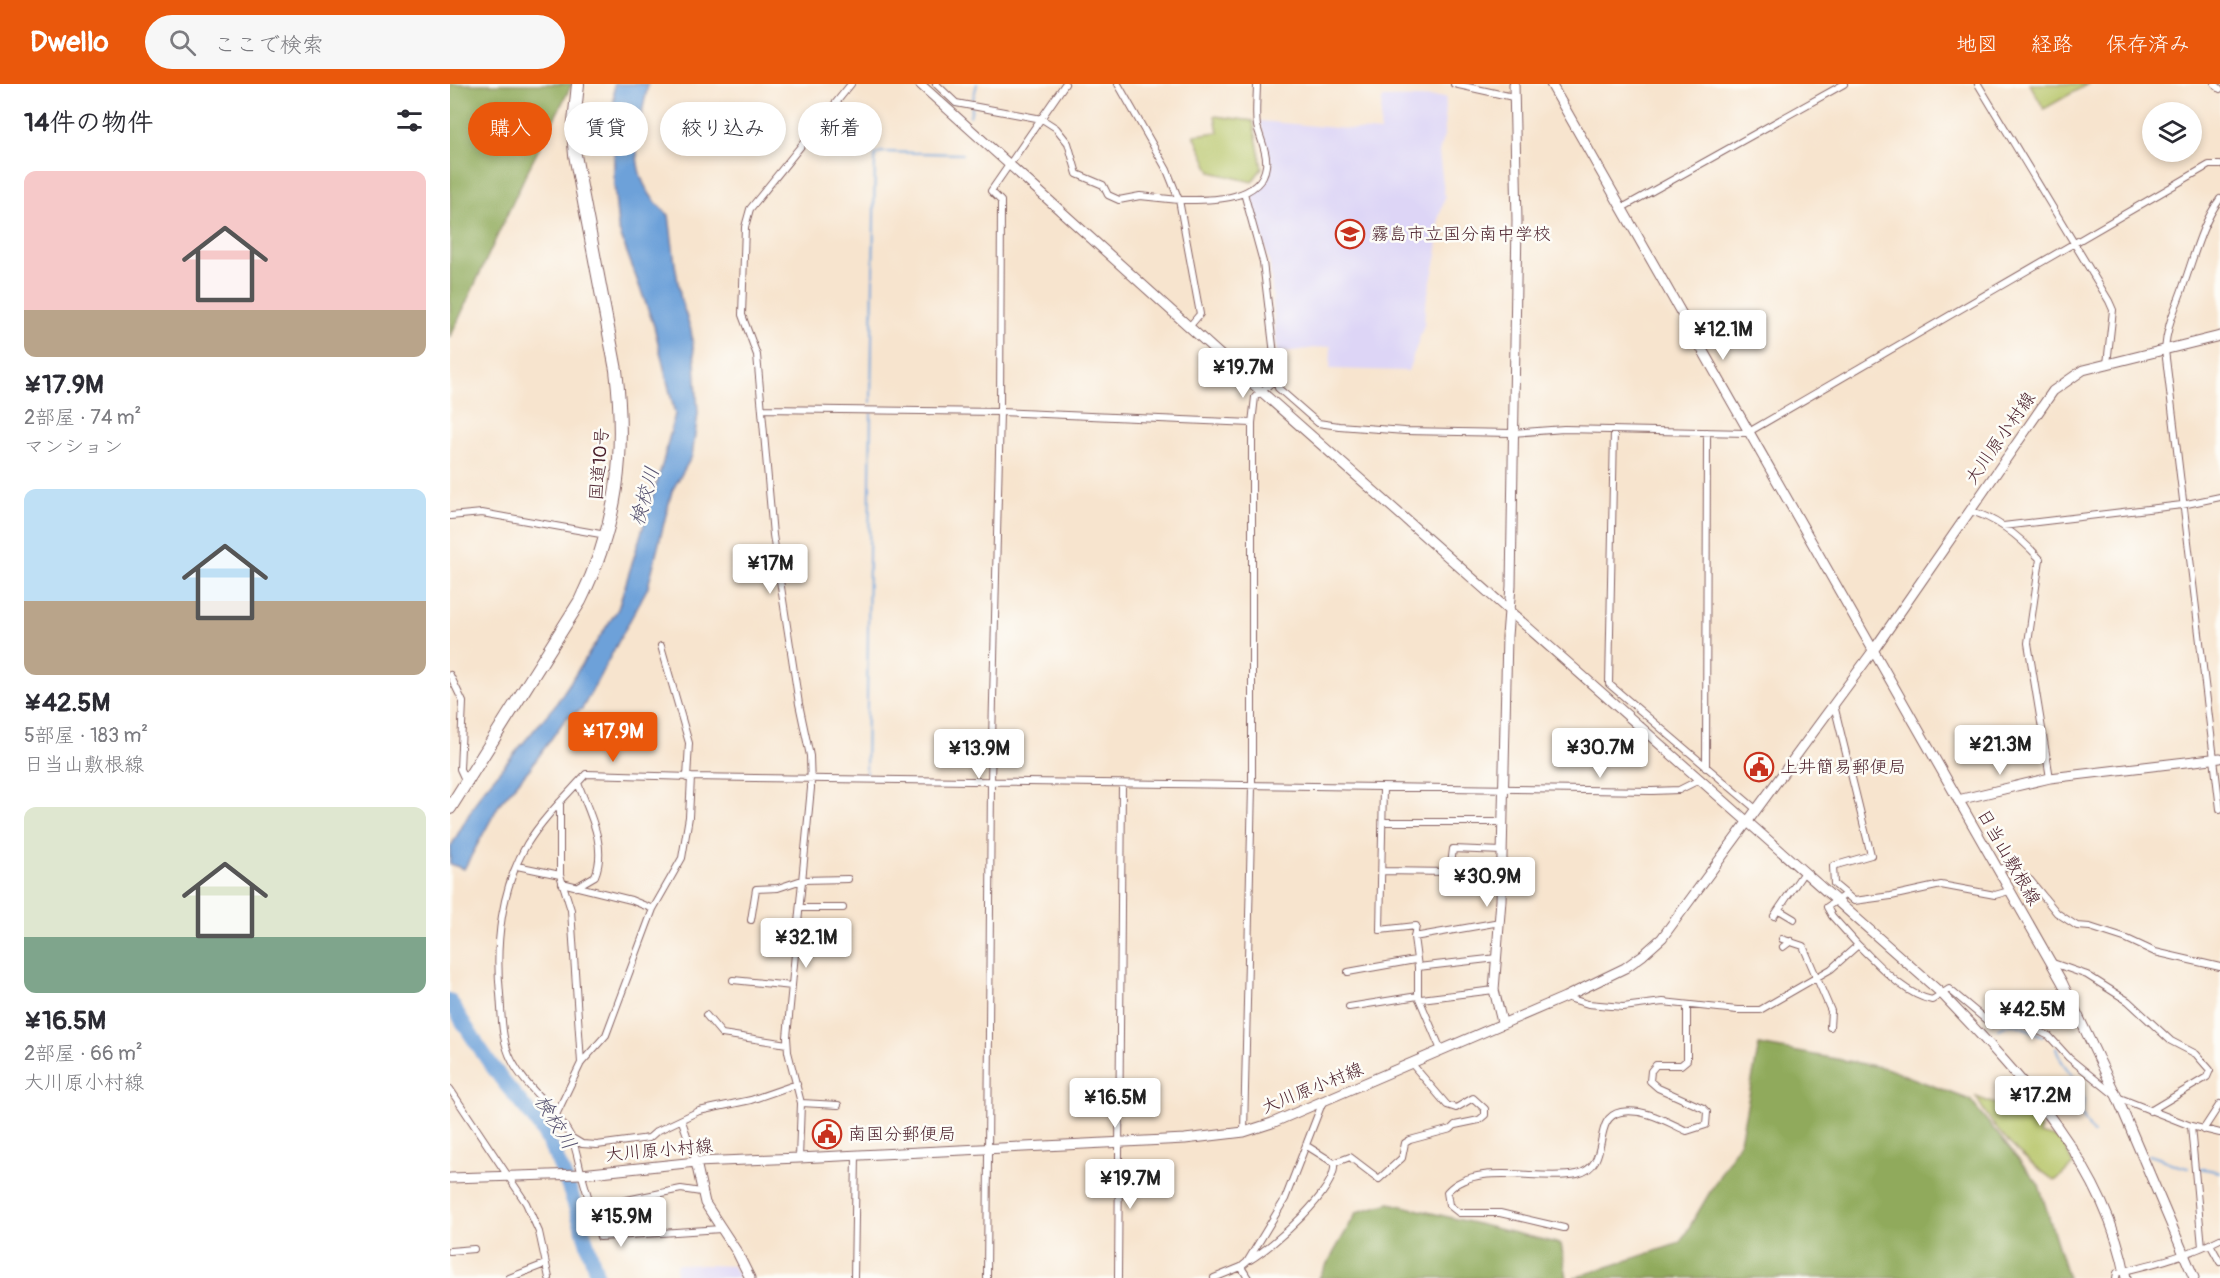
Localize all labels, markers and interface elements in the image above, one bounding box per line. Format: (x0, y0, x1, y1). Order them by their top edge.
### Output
search box (145, 15, 565, 69)
text: Dwello (30, 25, 109, 60)
icon: search (166, 26, 199, 59)
text: ここで検索 (214, 31, 324, 59)
text: 地図 (1956, 31, 1998, 58)
text: 経路 (2031, 31, 2073, 58)
text: 保存済み (2106, 31, 2190, 58)
chip: 購入 (468, 102, 552, 156)
chip: 賃貸 (564, 102, 648, 156)
chip: 絞り込み (660, 102, 786, 156)
chip: 新着 (798, 102, 882, 156)
map controls (2142, 102, 2202, 162)
button: layers (2142, 102, 2202, 162)
icon: filters (393, 104, 426, 137)
text: 14件の物件 (24, 107, 153, 139)
icon: home (171, 210, 279, 318)
school or university icon: 霧島市立国分南中学校 (1334, 218, 1366, 250)
place label: 霧島市立国分南中学校 (1371, 223, 1551, 246)
pin: ¥12.1M (1674, 310, 1772, 361)
text: ¥12.1M (1693, 317, 1753, 342)
pin: ¥19.7M (1194, 348, 1292, 399)
text: ¥19.7M (1212, 355, 1274, 380)
text: ¥17.9M (24, 369, 104, 401)
street label: 大川原小村線 (1960, 387, 2041, 489)
text: 2部屋 · 74 m² (24, 405, 141, 430)
street label: 国道10号 (585, 427, 614, 502)
text: マンション (24, 434, 123, 459)
water label: 検校川 (624, 464, 665, 528)
icon: home (171, 528, 279, 636)
pin: ¥17M (734, 544, 806, 595)
text: ¥17M (747, 551, 793, 576)
text: ¥42.5M (24, 687, 110, 719)
pin: ¥17.9M (564, 712, 662, 763)
text: ¥17.9M (582, 719, 644, 744)
text: 5部屋 · 183 m² (24, 723, 148, 748)
pin: ¥21.3M (1951, 725, 2049, 776)
pin: ¥30.7M (1551, 728, 1649, 779)
pin: ¥13.9M (930, 729, 1028, 780)
text: ¥21.3M (1969, 732, 2031, 757)
text: ¥30.7M (1566, 735, 1634, 760)
text: ¥13.9M (948, 736, 1010, 761)
public building icon: 上井簡易郵便局 (1743, 751, 1775, 783)
text: 日当山敷根線 (24, 752, 144, 777)
place label: 上井簡易郵便局 (1780, 756, 1906, 779)
street label: 日当山敷根線 (1972, 805, 2046, 910)
icon: home (171, 846, 279, 954)
pin: ¥30.9M (1438, 857, 1536, 908)
text: ¥30.9M (1453, 864, 1521, 889)
pin: ¥32.1M (757, 918, 855, 969)
text: ¥32.1M (775, 925, 837, 950)
pin: ¥42.5M (1983, 990, 2081, 1041)
text: ¥42.5M (1999, 997, 2065, 1022)
text: ¥16.5M (24, 1005, 106, 1037)
text: 2部屋 · 66 m² (24, 1041, 143, 1066)
street label: 大川原小村線 (1258, 1058, 1367, 1119)
text: 大川原小村線 (24, 1070, 144, 1095)
pin: ¥17.2M (1991, 1076, 2089, 1127)
pin: ¥16.5M (1066, 1078, 1164, 1129)
text: ¥17.2M (2009, 1083, 2071, 1108)
text: ¥16.5M (1084, 1085, 1146, 1110)
water label: 検校川 (529, 1090, 582, 1154)
public building icon: 南国分郵便局 (811, 1118, 843, 1150)
place label: 南国分郵便局 (848, 1123, 956, 1146)
street label: 大川原小村線 (604, 1134, 714, 1167)
pin: ¥19.7M (1081, 1159, 1179, 1210)
text: ¥19.7M (1099, 1166, 1161, 1191)
pin: ¥15.9M (572, 1197, 670, 1248)
text: ¥15.9M (590, 1204, 652, 1229)

